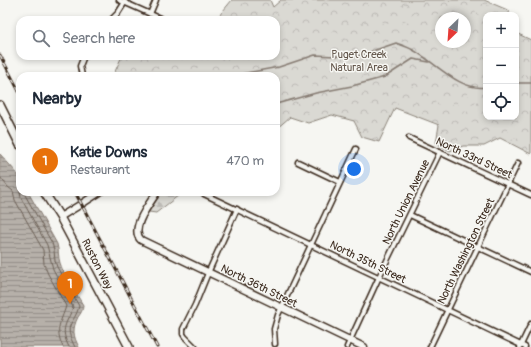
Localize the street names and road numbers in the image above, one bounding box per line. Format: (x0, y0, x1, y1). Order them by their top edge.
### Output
street label: North 33rd Street (434, 135, 515, 182)
street label: North Union Avenue (380, 157, 432, 247)
street label: North Washington Street (435, 195, 498, 306)
street label: Ruston Way (79, 237, 115, 292)
street label: North 35th Street (328, 238, 409, 286)
street label: North 36th Street (219, 262, 300, 310)

